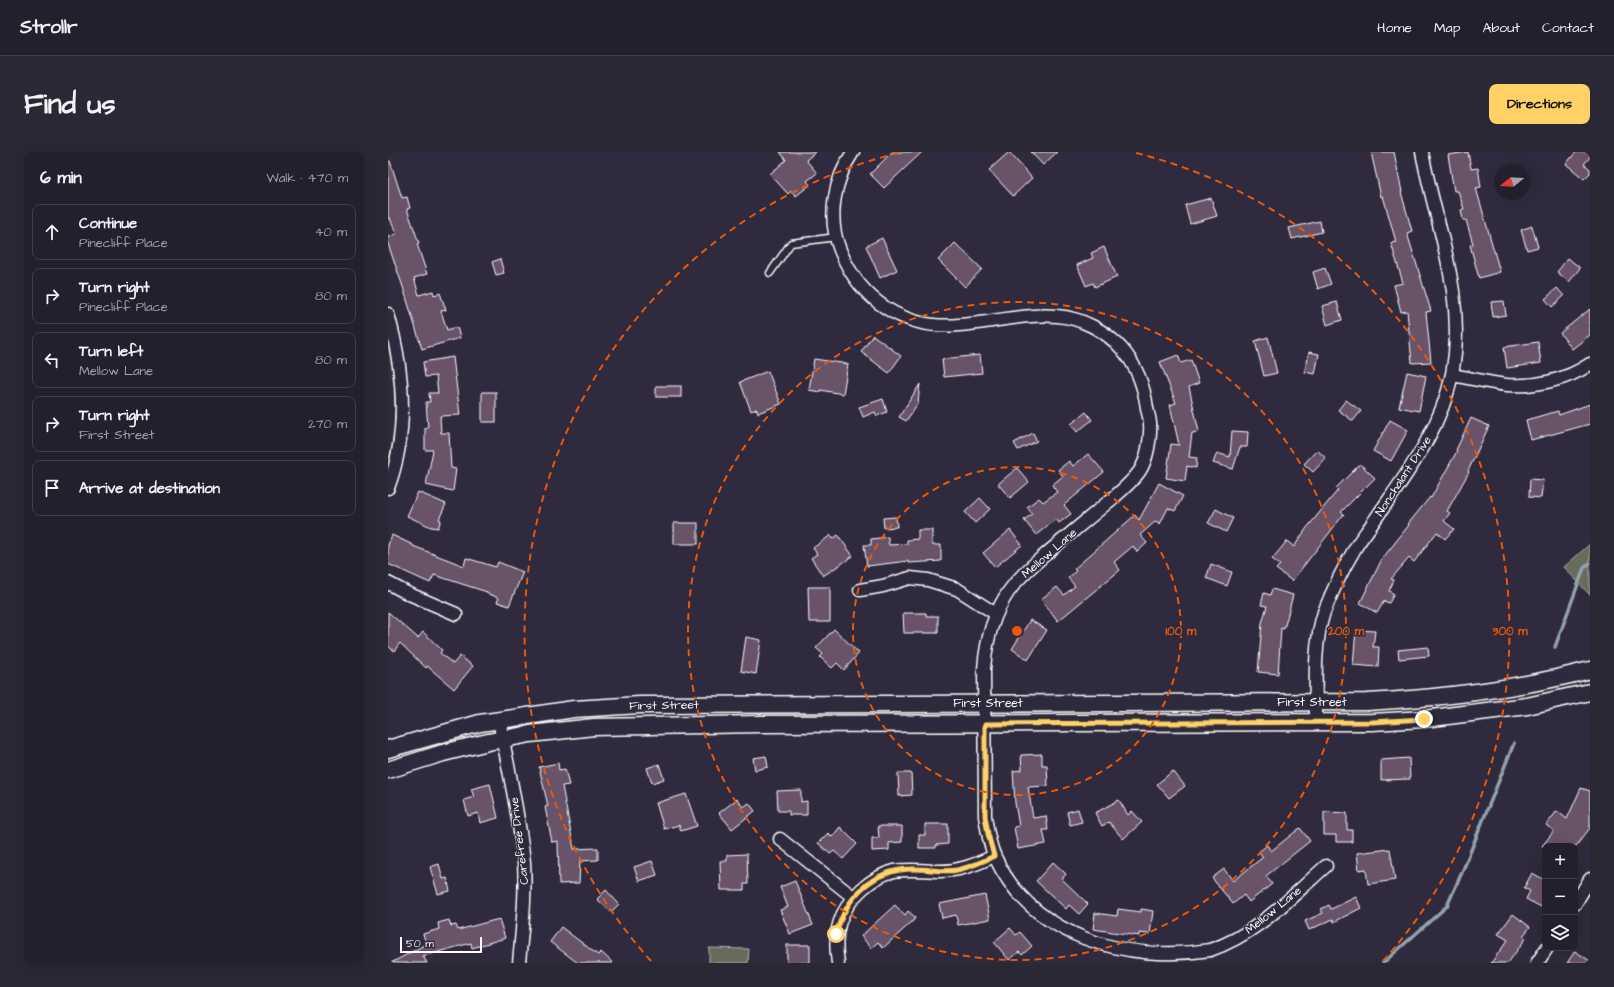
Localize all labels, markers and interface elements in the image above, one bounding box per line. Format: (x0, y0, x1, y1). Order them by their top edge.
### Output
text: Strollr (20, 14, 78, 41)
text: Home (1377, 18, 1412, 38)
text: Map (1434, 18, 1460, 38)
text: About (1482, 18, 1520, 38)
text: Contact (1542, 18, 1594, 38)
button: Directions (1489, 84, 1590, 124)
text: Find us (24, 85, 115, 124)
north arrow (1494, 164, 1530, 200)
text: 6 min (40, 166, 82, 190)
text: Walk · 470 m (267, 169, 348, 187)
text: Continue (79, 213, 137, 234)
icon: ahead (41, 221, 63, 243)
text: 40 m (315, 223, 347, 241)
text: Pinecliff Place (79, 234, 168, 252)
text: Turn right (79, 277, 150, 298)
icon: right (41, 285, 63, 307)
text: 80 m (315, 287, 347, 305)
text: Pinecliff Place (79, 298, 168, 316)
text: Turn left (79, 341, 143, 362)
icon: left (41, 349, 63, 371)
text: 80 m (315, 351, 347, 369)
text: Mellow Lane (79, 362, 153, 380)
text: Turn right (79, 405, 150, 426)
icon: right (41, 413, 63, 435)
text: 270 m (308, 415, 347, 433)
text: First Street (79, 426, 154, 444)
street label: Nonchalant Drive (1371, 432, 1436, 520)
icon: arrive (41, 477, 63, 499)
text: Arrive at destination (79, 478, 220, 499)
street label: Mellow Lane (1018, 524, 1081, 582)
text: 100 m (1166, 623, 1197, 640)
text: 200 m (1327, 623, 1365, 640)
text: 300 m (1491, 623, 1528, 640)
centre of rings (1010, 624, 1024, 638)
street label: First Street (1277, 694, 1347, 711)
street label: First Street (953, 695, 1023, 712)
street label: First Street (629, 696, 699, 715)
route end (1415, 710, 1433, 728)
street label: Carefree Drive (506, 796, 533, 886)
map controls (1542, 843, 1578, 951)
button: + (1542, 843, 1578, 879)
button: − (1542, 879, 1578, 915)
street label: Mellow Lane (1241, 882, 1306, 939)
button: layers (1542, 915, 1578, 951)
route start (827, 925, 845, 943)
scale bar (400, 935, 482, 954)
text: 50 m (406, 936, 434, 951)

